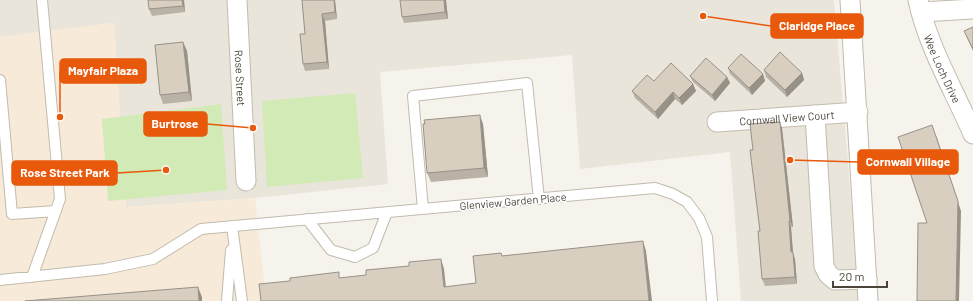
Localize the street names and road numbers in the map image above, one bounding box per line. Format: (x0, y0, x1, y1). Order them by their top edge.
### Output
street label: Wee Loch Drive (922, 32, 964, 105)
street label: Rose Street (233, 50, 249, 106)
street label: Cornwall View Court (739, 107, 835, 127)
street label: Glenview Garden Place (459, 190, 567, 212)

